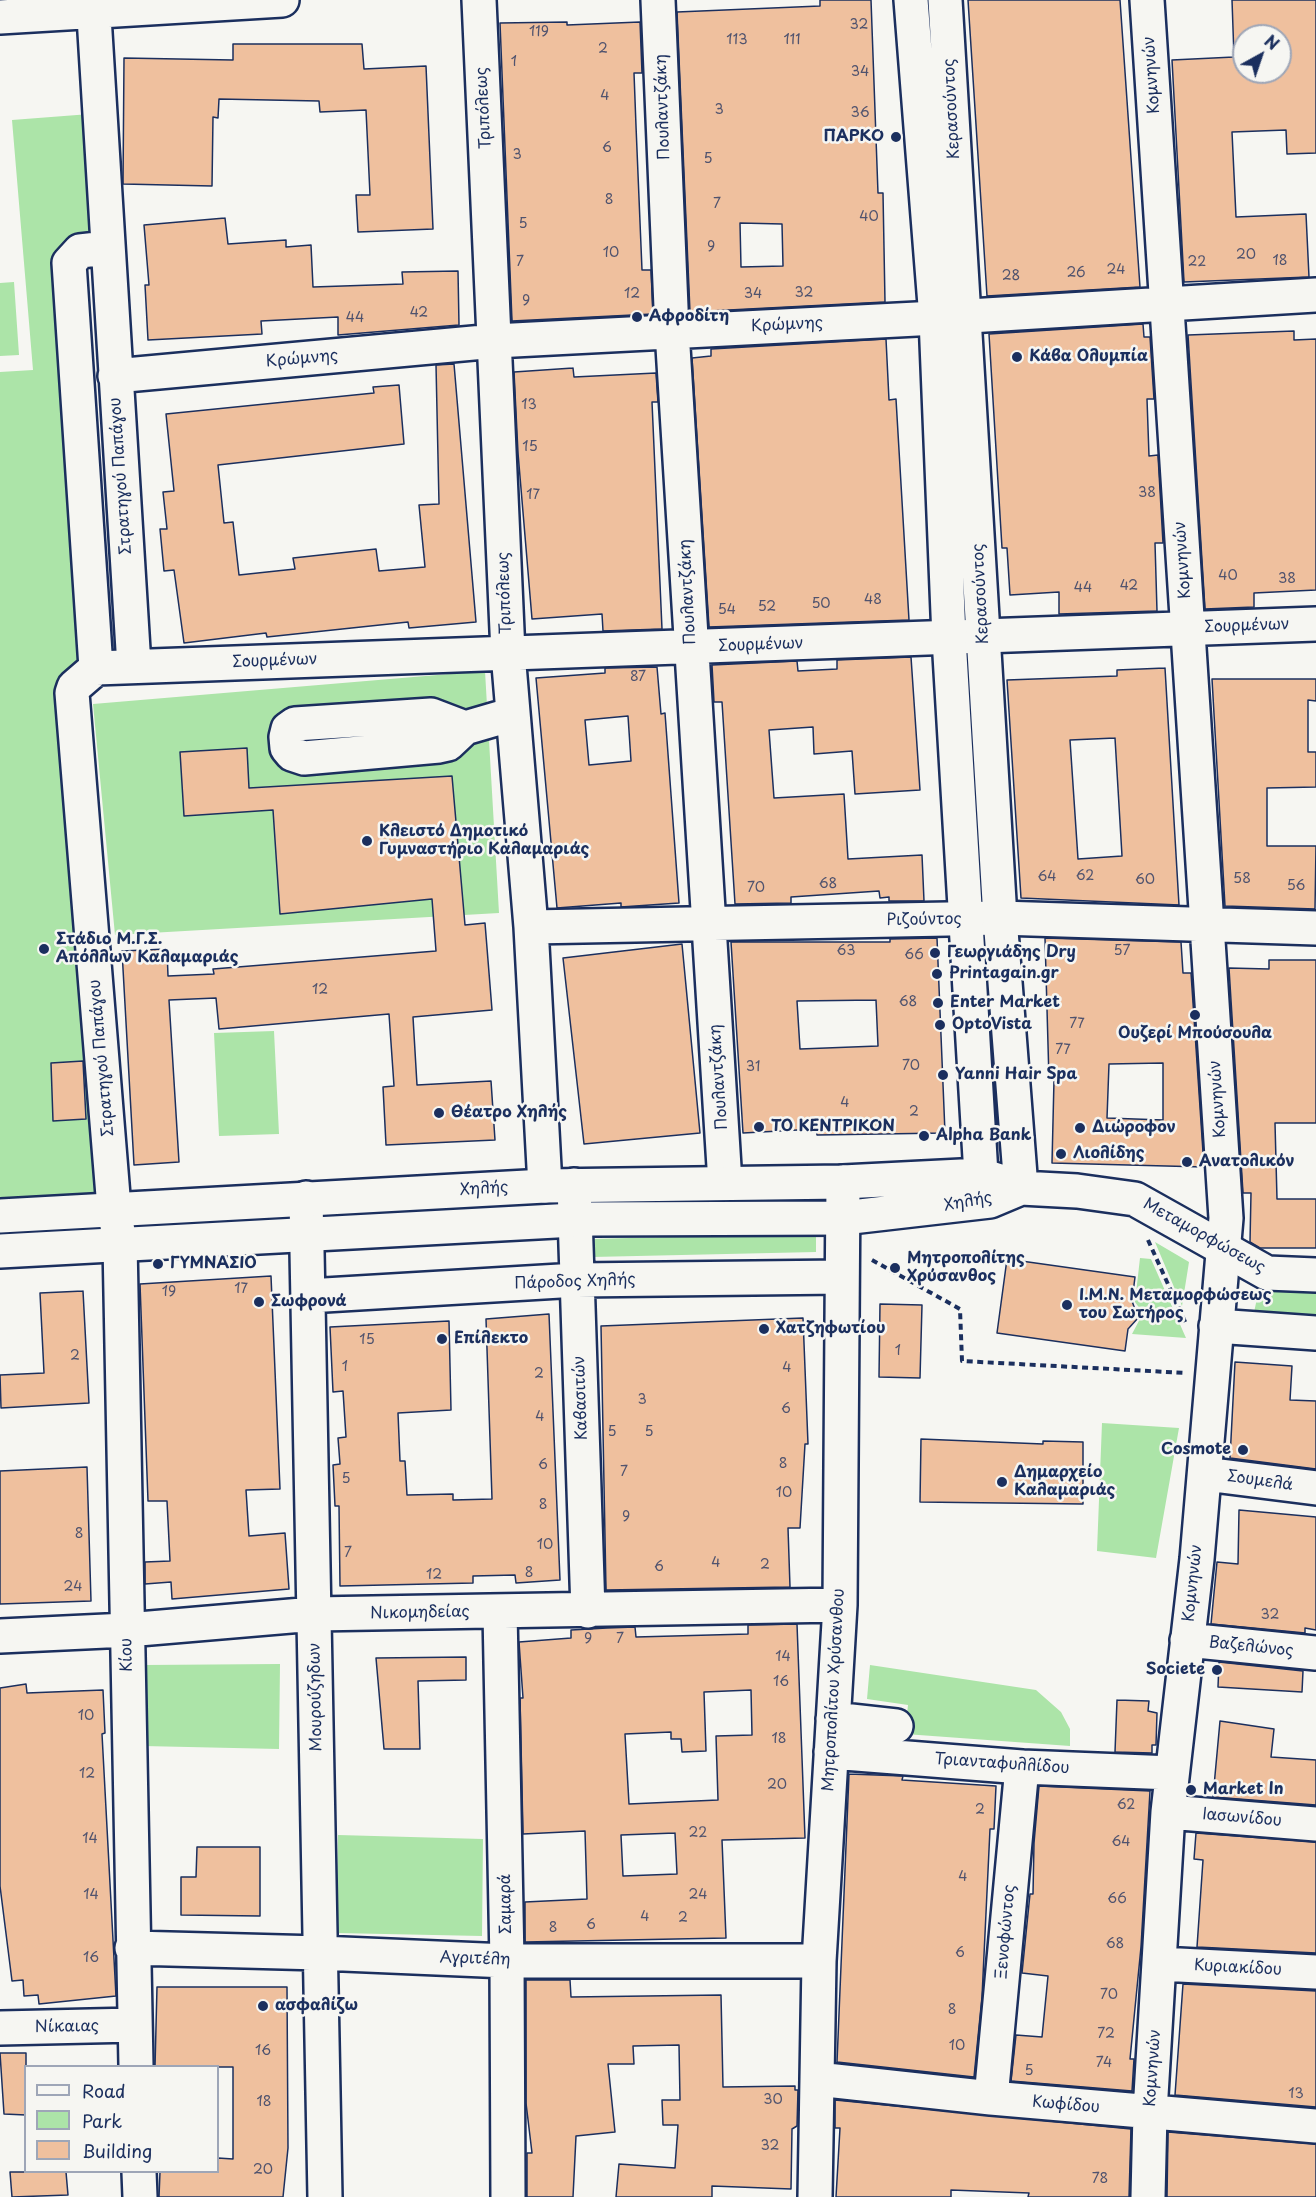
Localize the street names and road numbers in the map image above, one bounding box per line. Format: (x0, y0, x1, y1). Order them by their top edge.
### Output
street label: Κομνηνών (1140, 36, 1164, 114)
street label: Πουλαντζάκη (652, 54, 674, 160)
street label: Κερασούντος (940, 58, 964, 160)
street label: Τριπόλεως (472, 66, 496, 150)
street label: Κρώμνης (750, 314, 824, 336)
street label: Κρώμνης (265, 346, 339, 372)
street label: Στρατηγού Παπάγου (106, 397, 136, 555)
street label: Κομνηνών (1171, 521, 1195, 599)
street label: Πουλαντζάκη (676, 539, 700, 645)
street label: Κερασούντος (969, 543, 993, 645)
street label: Τριπόλεως (494, 552, 516, 634)
street label: Σουρμένων (1204, 615, 1290, 637)
street label: Σουρμένων (718, 634, 804, 656)
street label: Σουρμένων (232, 650, 318, 672)
street label: Ριζούντος (886, 910, 962, 930)
street label: Στρατηγού Παπάγου (86, 979, 118, 1137)
street label: Πουλαντζάκη (706, 1024, 732, 1130)
street label: Κομνηνών (1206, 1060, 1230, 1138)
street label: Χηλής (459, 1178, 509, 1200)
street label: Χηλής (942, 1188, 994, 1216)
street label: Μεταμορφώσεως (1140, 1194, 1268, 1278)
street label: Πάροδος Χηλής (514, 1270, 636, 1294)
street label: Καβασιτών (570, 1355, 592, 1441)
street label: Σουμελά (1226, 1467, 1294, 1495)
street label: Κομνηνών (1179, 1543, 1207, 1623)
street label: Μητροπολίτου Χρύσανθου (819, 1588, 849, 1792)
street label: Νικομηδείας (370, 1603, 470, 1623)
street label: Βαζελώνος (1208, 1633, 1294, 1661)
street label: Κίου (117, 1638, 137, 1672)
street label: Μουρούζηδων (305, 1642, 327, 1752)
street label: Τριανταφυλλίδου (934, 1750, 1070, 1778)
street label: Ιασωνίδου (1201, 1805, 1283, 1831)
street label: Σαμαρά (496, 1874, 516, 1934)
street label: Ξενοφώντος (992, 1884, 1020, 1980)
street label: Αγριτέλη (439, 1948, 511, 1970)
street label: Κυριακίδου (1194, 1956, 1282, 1980)
street label: Νίκαιας (35, 2017, 99, 2037)
street label: Κομνηνών (1141, 2029, 1165, 2107)
street label: Κωφίδου (1031, 2092, 1101, 2118)

